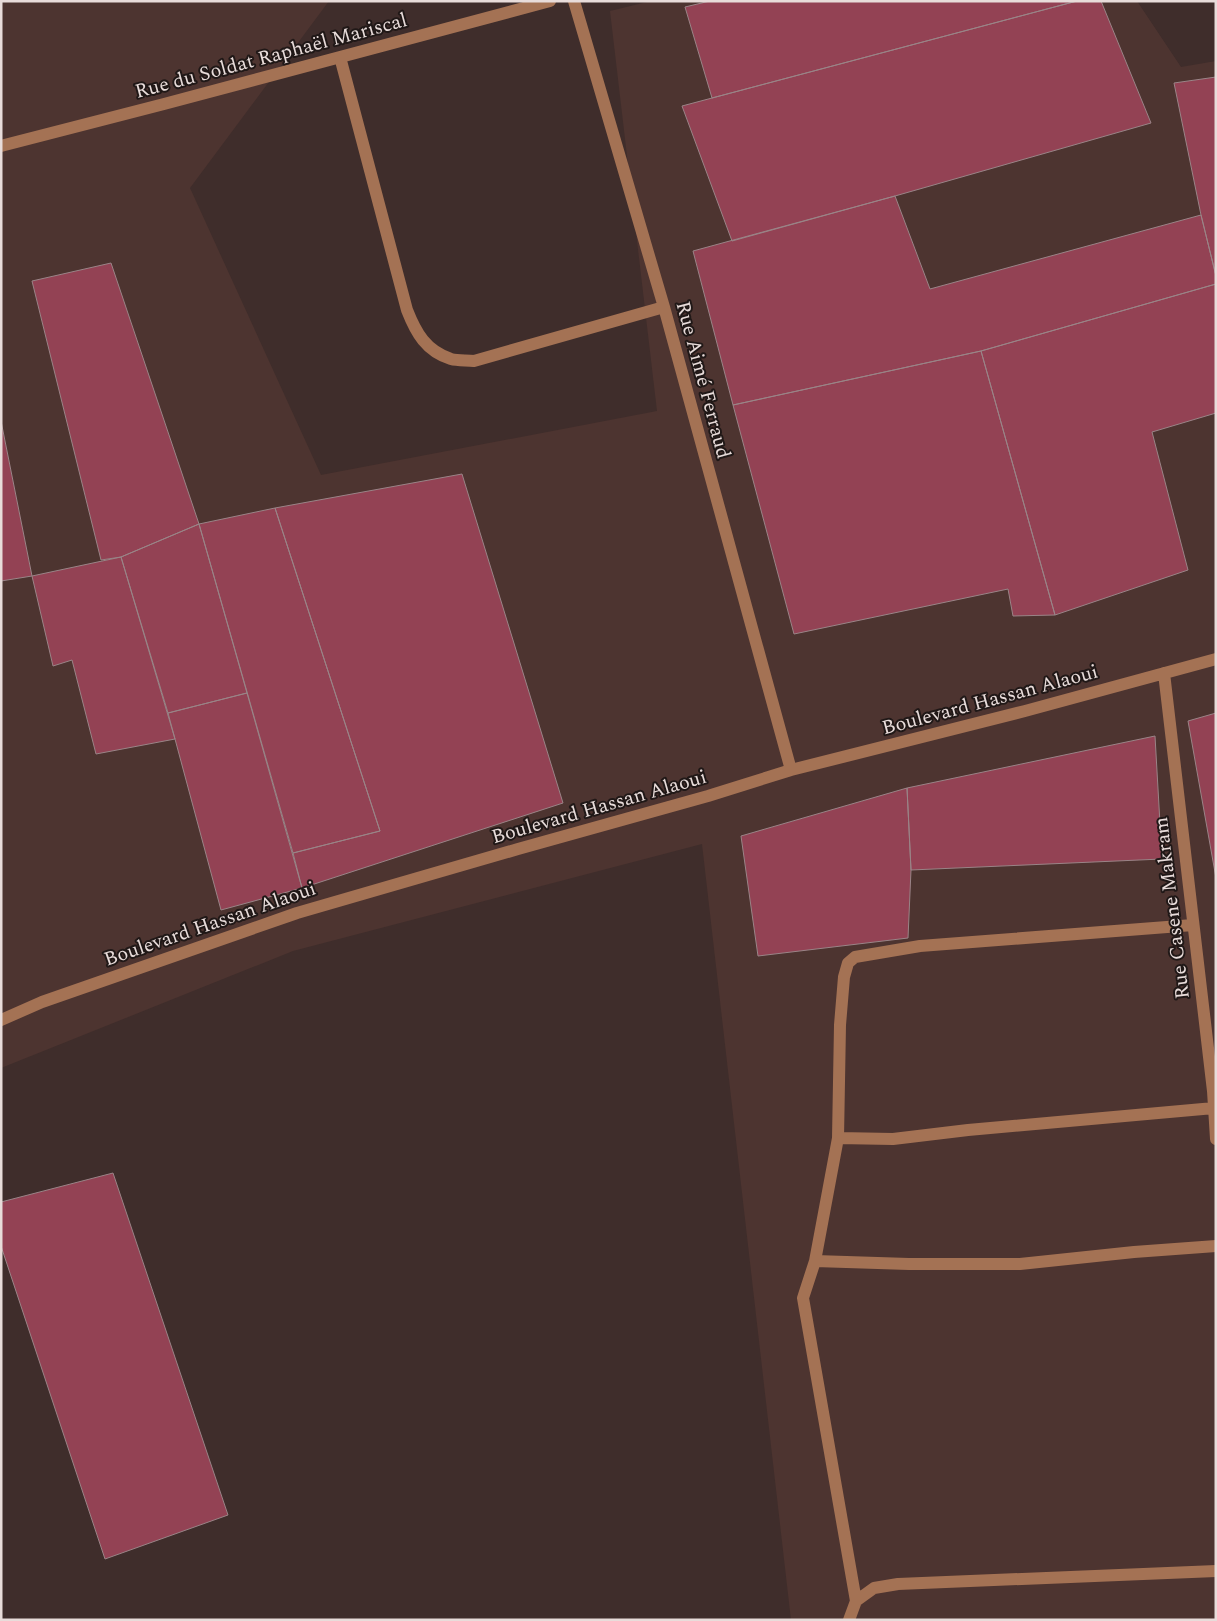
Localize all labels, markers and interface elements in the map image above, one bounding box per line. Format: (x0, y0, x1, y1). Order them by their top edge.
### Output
street label: Rue du Soldat Raphaël Mariscal (132, 5, 410, 107)
street label: Rue Aimé Ferraud (668, 298, 738, 462)
street label: Boulevard Hassan Alaoui (879, 657, 1101, 743)
street label: Boulevard Hassan Alaoui (488, 762, 710, 852)
street label: Rue Casene Makram (1146, 815, 1198, 1001)
street label: Boulevard Hassan Alaoui (100, 874, 320, 974)

